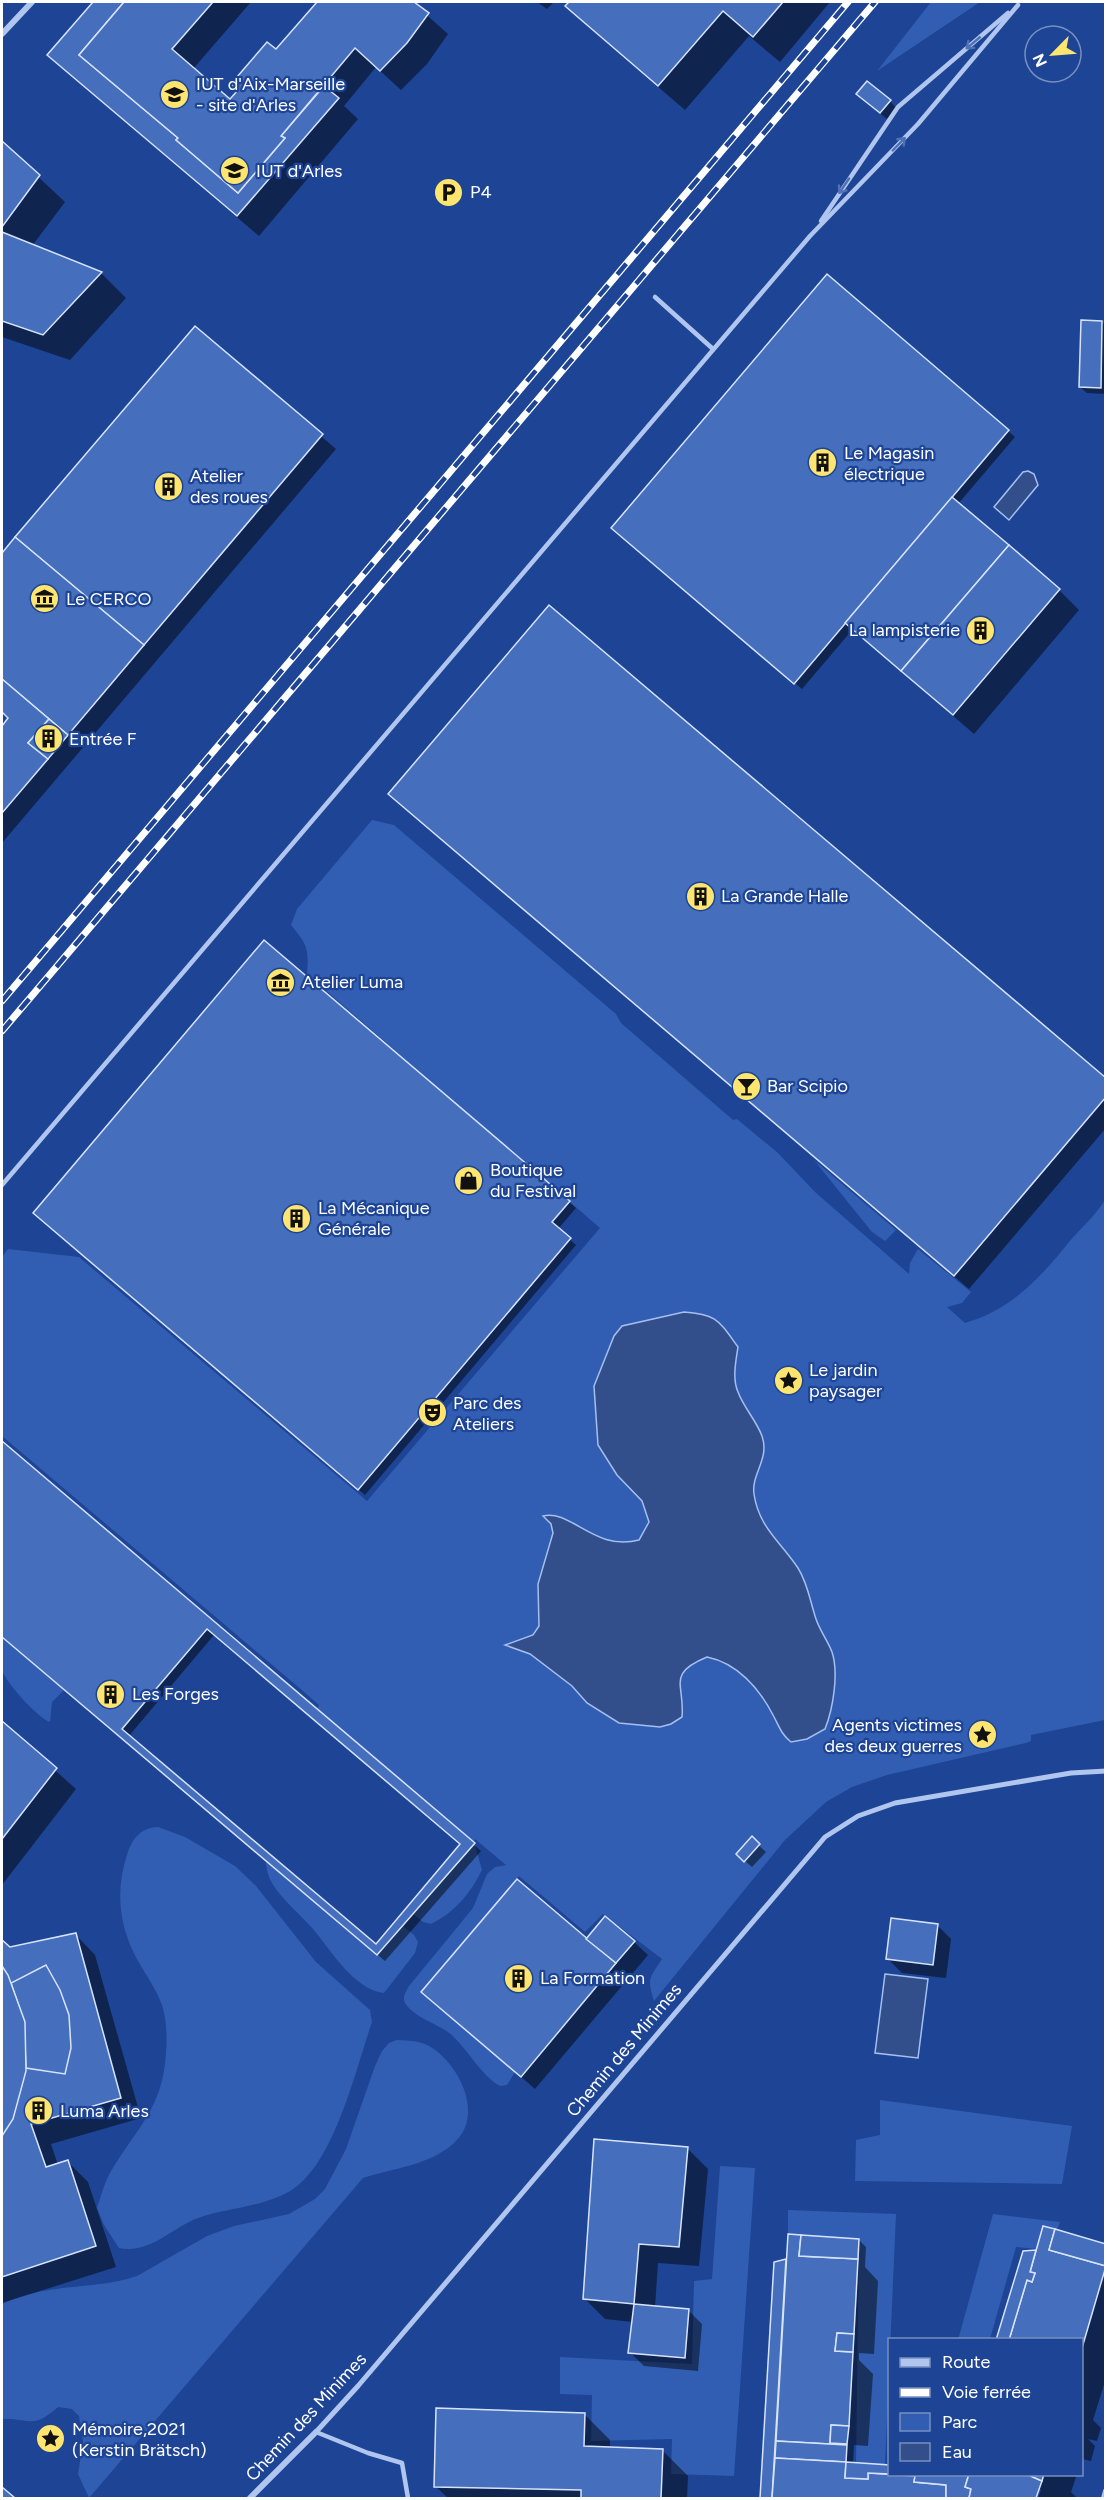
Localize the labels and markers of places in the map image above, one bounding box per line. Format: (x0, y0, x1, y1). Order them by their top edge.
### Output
place label: IUT d'Aix-Marseille - site d'Arles (196, 73, 345, 116)
school or university icon: IUT d'Aix-Marseille - site d'Arles (159, 78, 191, 110)
school or university icon: IUT d'Arles (219, 155, 251, 187)
place label: IUT d'Arles (256, 160, 342, 182)
parking icon: P4 (433, 176, 465, 208)
place label: P4 (470, 181, 492, 203)
place label: Le Magasin électrique (844, 442, 934, 485)
building icon: Le Magasin électrique (807, 447, 839, 479)
place label: Atelier des roues (190, 465, 268, 508)
building icon: Atelier des roues (153, 470, 185, 502)
museum icon: Le CERCO (29, 583, 61, 615)
place label: Le CERCO (66, 588, 152, 610)
building icon: La lampisterie (965, 614, 997, 646)
place label: La lampisterie (849, 619, 960, 641)
building icon: Entrée F (32, 723, 64, 755)
place label: Entrée F (69, 728, 137, 750)
building icon: La Grande Halle (684, 880, 716, 912)
place label: La Grande Halle (721, 885, 848, 907)
museum icon: Atelier Luma (265, 966, 297, 998)
place label: Atelier Luma (302, 971, 403, 993)
bar icon: Bar Scipio (730, 1070, 762, 1102)
place label: Bar Scipio (767, 1075, 848, 1097)
place label: Boutique du Festival (490, 1159, 576, 1202)
shop icon: Boutique du Festival (453, 1164, 485, 1196)
place label: La Mécanique Générale (318, 1197, 430, 1240)
building icon: La Mécanique Générale (281, 1202, 313, 1234)
place label: Le jardin paysager (809, 1359, 882, 1402)
place icon: Le jardin paysager (772, 1364, 804, 1396)
place label: Parc des Ateliers (453, 1392, 521, 1435)
theatre icon: Parc des Ateliers (416, 1397, 448, 1429)
building icon: Les Forges (95, 1678, 127, 1710)
place label: Les Forges (132, 1683, 219, 1705)
place label: Agents victimes des deux guerres (825, 1714, 962, 1757)
place icon: Agents victimes des deux guerres (967, 1719, 999, 1751)
building icon: La Formation (503, 1962, 535, 1994)
place label: La Formation (540, 1967, 645, 1989)
building icon: Luma Arles (23, 2095, 55, 2127)
place label: Luma Arles (60, 2100, 149, 2122)
place label: Mémoire,2021 (Kerstin Brätsch) (72, 2418, 207, 2461)
place icon: Mémoire,2021 (Kerstin Brätsch) (35, 2423, 67, 2455)

